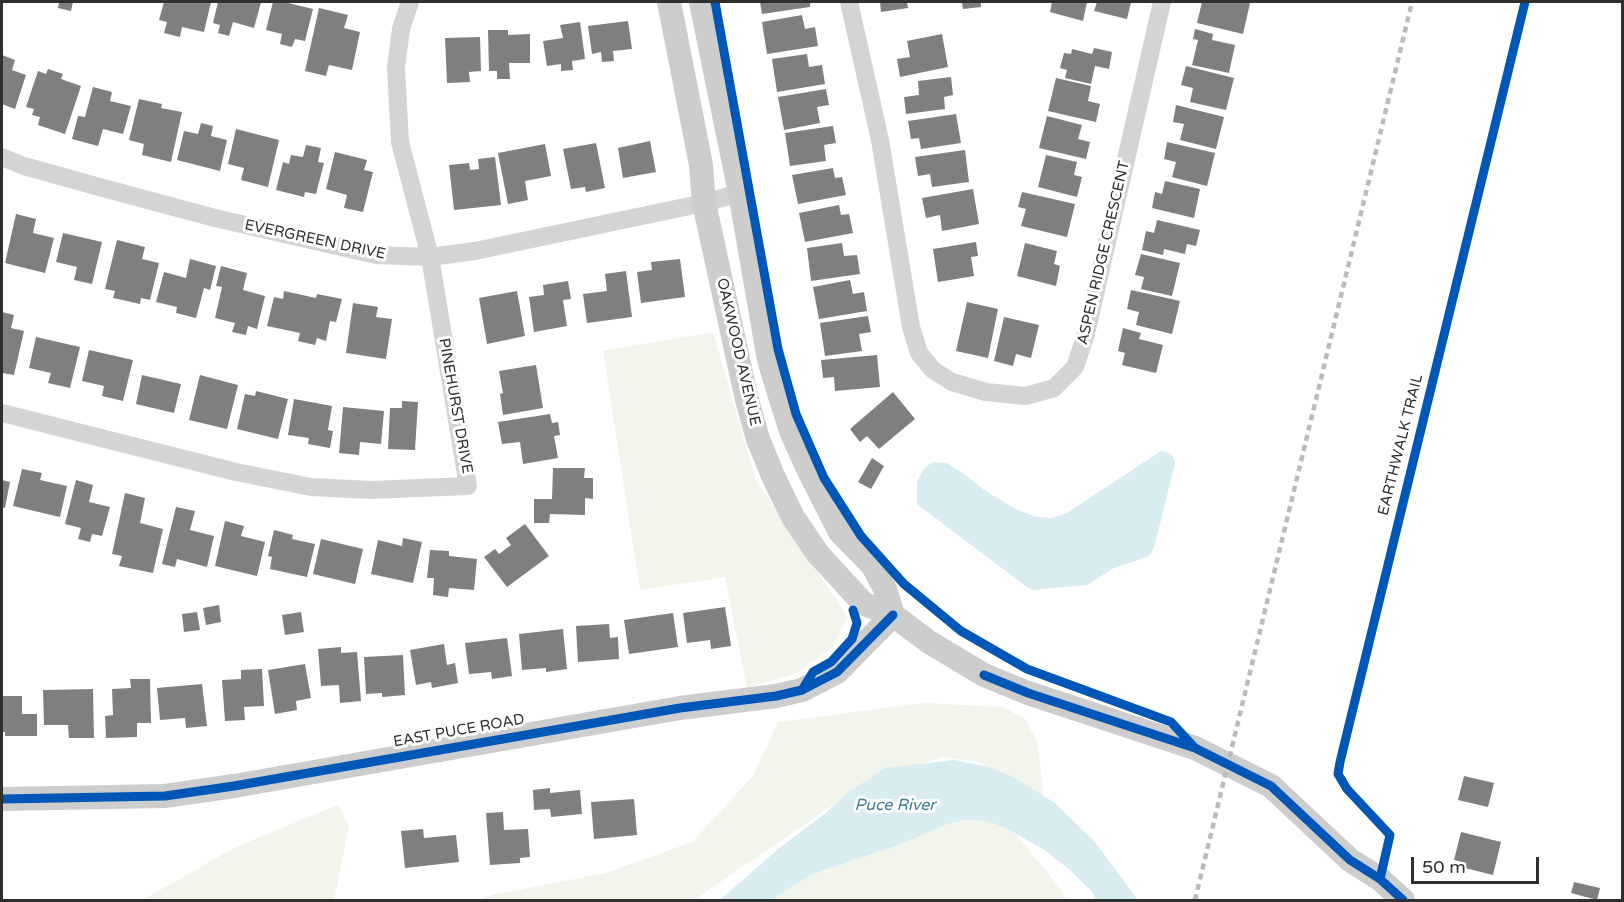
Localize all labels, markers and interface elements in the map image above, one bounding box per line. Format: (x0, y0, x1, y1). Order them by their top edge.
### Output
street label: ASPEN RIDGE CRESCENT (1074, 159, 1134, 347)
street label: EVERGREEN DRIVE (243, 216, 387, 264)
street label: OAKWOOD AVENUE (712, 276, 764, 428)
street label: PINEHURST DRIVE (434, 337, 476, 475)
street label: EARTHWALK TRAIL (1375, 373, 1427, 517)
street label: EAST PUCE ROAD (392, 711, 526, 751)
water label: Puce River (855, 796, 935, 816)
scale bar (1414, 845, 1542, 883)
text: 50 m (1422, 856, 1466, 878)

